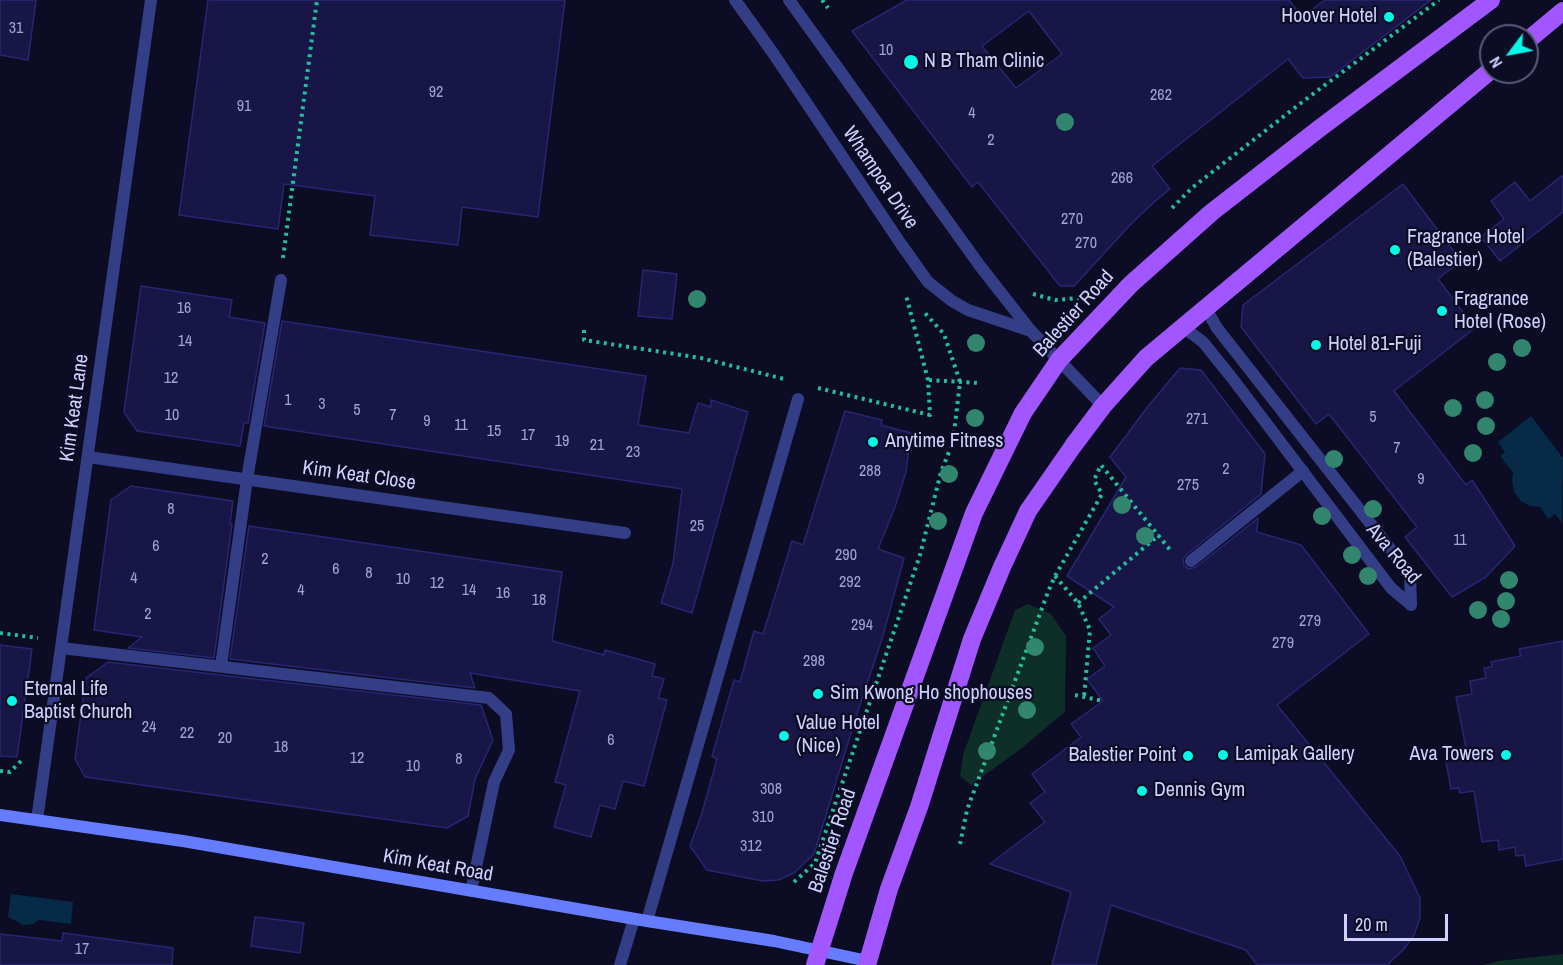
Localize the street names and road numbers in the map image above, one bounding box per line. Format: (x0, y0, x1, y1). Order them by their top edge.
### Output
street label: Whampoa Drive (837, 122, 923, 234)
street label: Balestier Road (1029, 266, 1119, 362)
street label: Kim Keat Lane (56, 353, 94, 463)
street label: Kim Keat Close (301, 456, 417, 496)
street label: Ava Road (1361, 519, 1425, 589)
street label: Balestier Road (804, 786, 862, 896)
street label: Kim Keat Road (381, 845, 495, 887)

